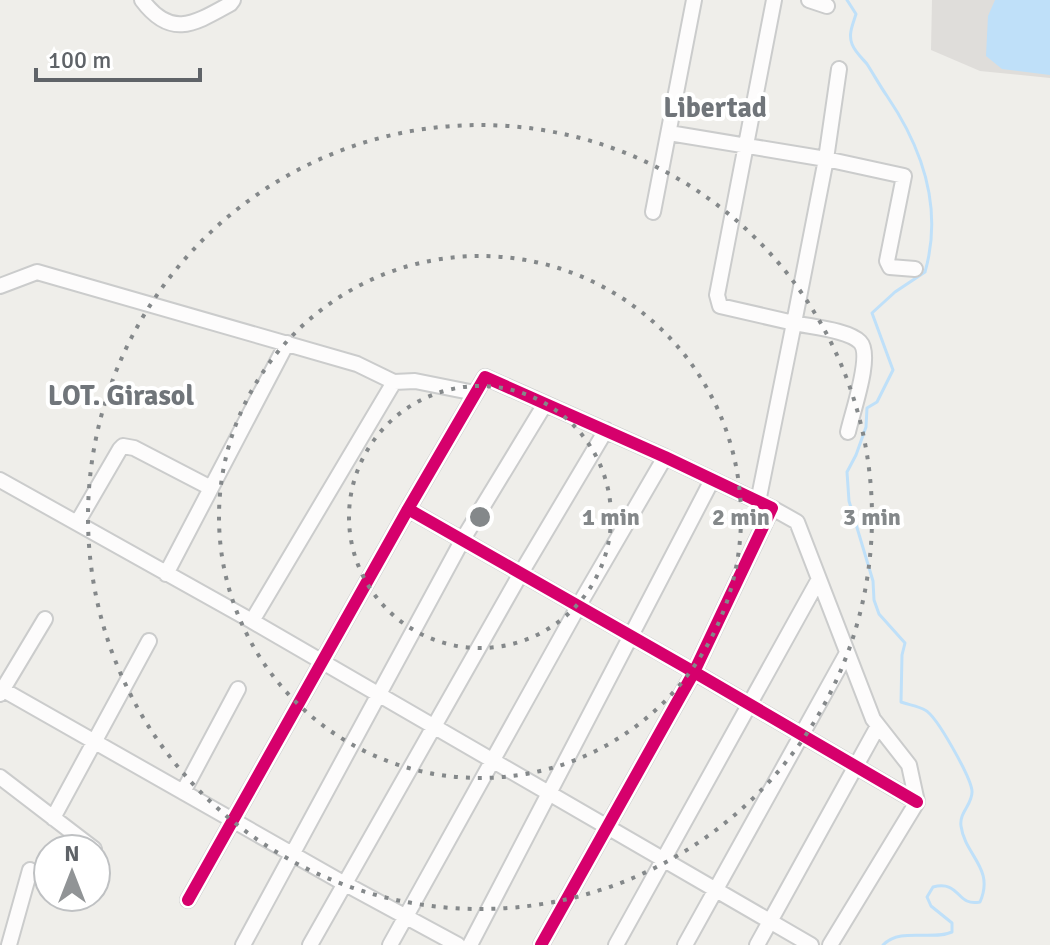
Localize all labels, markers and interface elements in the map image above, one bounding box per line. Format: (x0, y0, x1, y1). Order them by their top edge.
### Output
scale bar (36, 32, 200, 82)
text: 100 m (48, 45, 111, 75)
district label: Libertad (663, 91, 767, 125)
district label: LOT. Girasol (48, 379, 194, 413)
text: 1 min (582, 502, 640, 532)
text: 2 min (712, 502, 770, 532)
text: 3 min (843, 502, 901, 532)
centre of rings (466, 503, 494, 531)
north arrow (32, 833, 112, 913)
text: N (64, 840, 80, 867)

